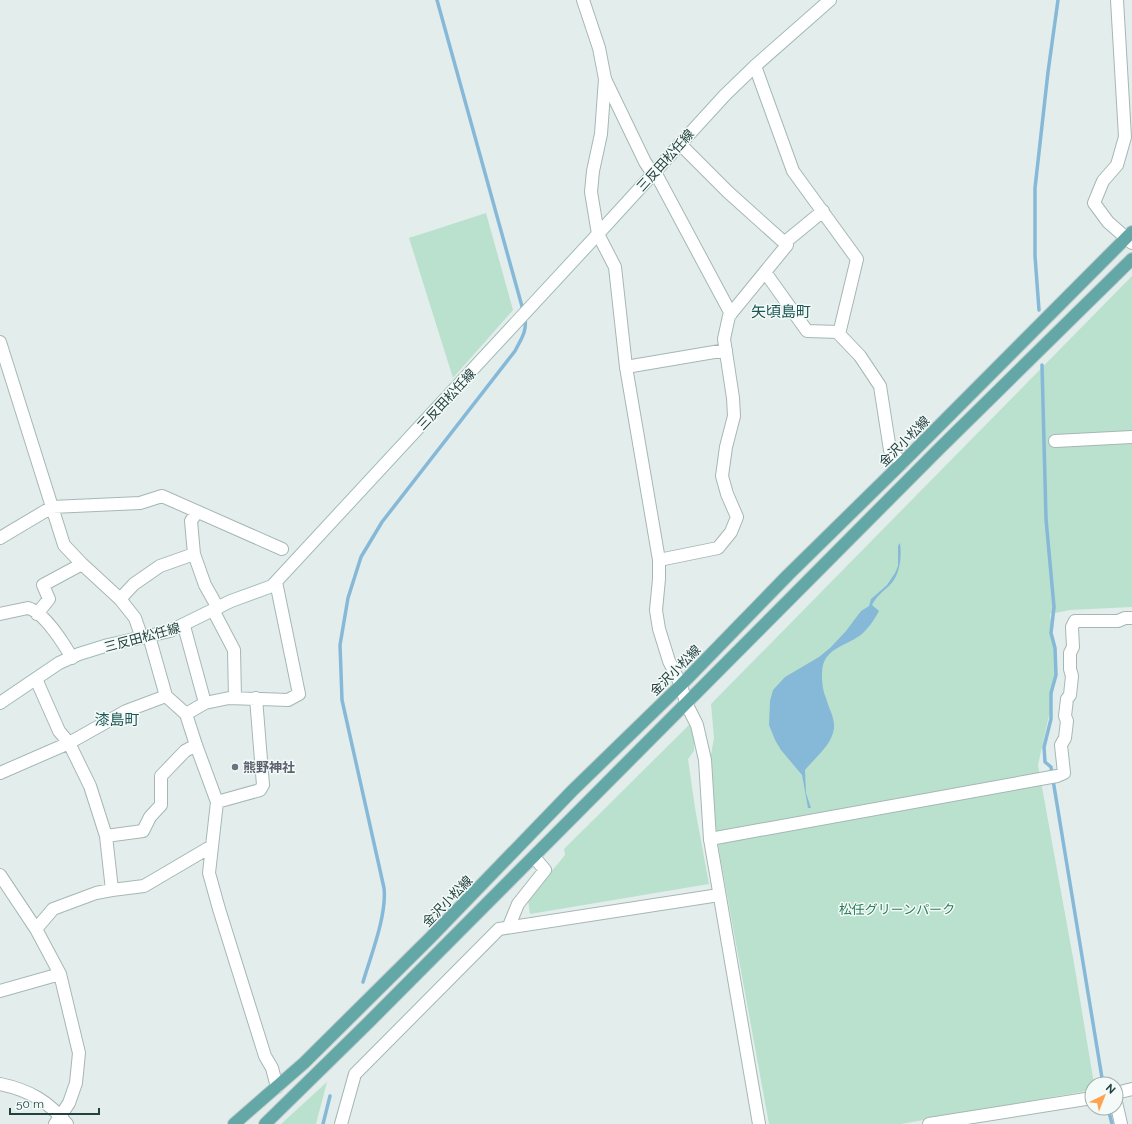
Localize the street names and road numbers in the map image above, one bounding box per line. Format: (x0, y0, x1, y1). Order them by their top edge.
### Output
street label: 三反田松任線 (634, 126, 697, 194)
street label: 三反田松任線 (414, 366, 478, 433)
street label: 金沢小松線 (876, 413, 933, 470)
street label: 三反田松任線 (103, 620, 182, 655)
street label: 金沢小松線 (647, 642, 704, 699)
street label: 金沢小松線 (419, 873, 475, 930)

